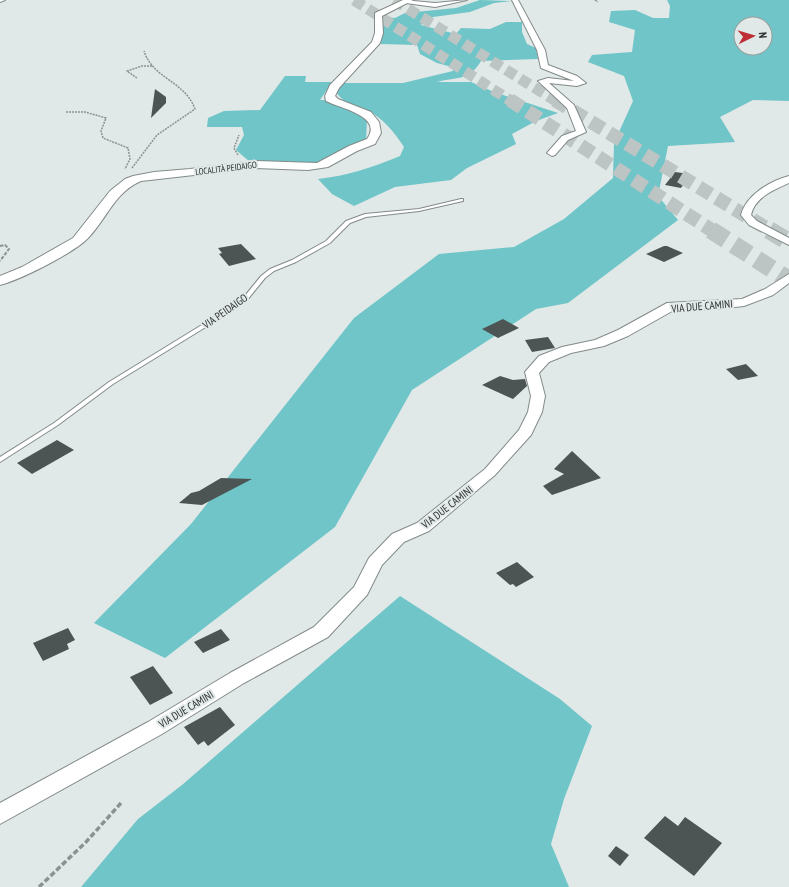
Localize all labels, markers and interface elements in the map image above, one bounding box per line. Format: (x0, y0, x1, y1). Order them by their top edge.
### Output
north arrow (733, 16, 773, 56)
text: N (756, 32, 770, 39)
street label: LOCALITÀ PEIDAIGO (195, 159, 257, 177)
street label: VIA PEIDAIGO (199, 290, 250, 332)
street label: VIA DUE CAMINI (670, 296, 733, 316)
street label: VIA DUE CAMINI (418, 483, 476, 532)
street label: VIA DUE CAMINI (155, 687, 216, 731)

